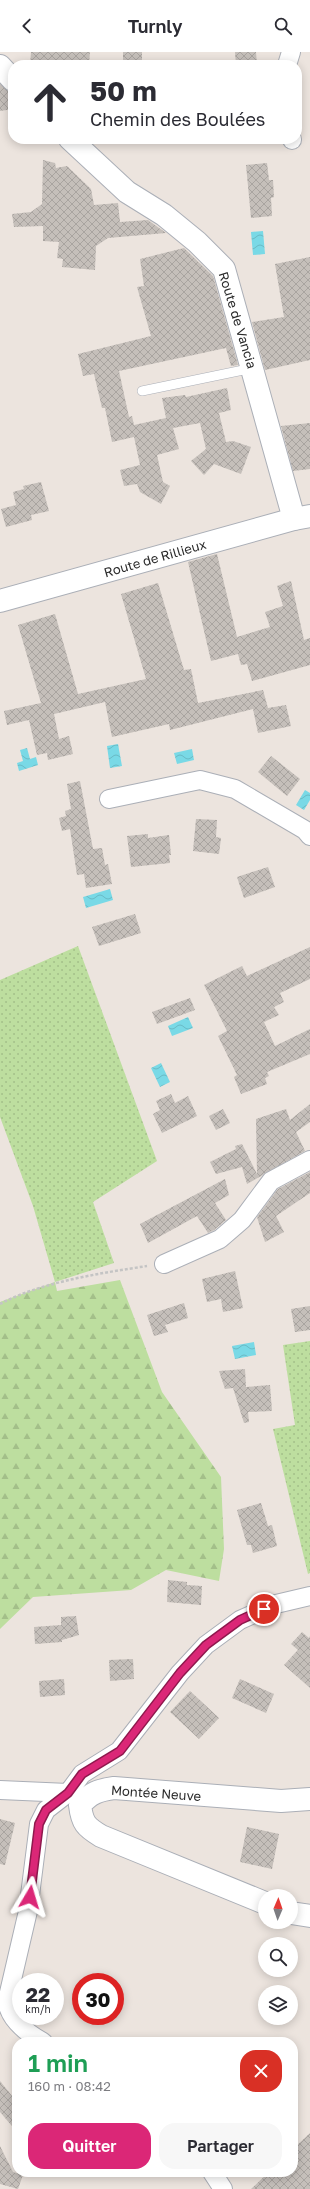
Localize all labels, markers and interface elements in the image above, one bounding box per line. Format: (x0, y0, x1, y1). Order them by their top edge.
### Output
icon: back (16, 15, 38, 37)
text: Turnly (128, 15, 182, 37)
icon: search (272, 15, 294, 37)
text: 50 m (90, 74, 157, 107)
icon: ahead (24, 76, 76, 128)
text: Chemin des Boulées (90, 108, 265, 130)
street label: Route de Vancia (216, 270, 260, 370)
street label: Route de Rillieux (102, 536, 208, 580)
pin (247, 1592, 281, 1626)
icon: arrive (253, 1598, 275, 1620)
street label: Montée Neuve (110, 1782, 202, 1804)
position arrow (9, 1876, 51, 1918)
north arrow (258, 1889, 298, 1929)
map controls (258, 1889, 298, 2025)
button: search (258, 1937, 298, 1977)
speed limit sign: 30 (72, 1973, 124, 2025)
text: 22 (26, 1982, 50, 2006)
button: layers (258, 1985, 298, 2025)
text: km/h (25, 2003, 51, 2015)
text: 1 min (28, 2048, 88, 2077)
button: close (240, 2050, 282, 2092)
text: 160 m · 08:42 (28, 2078, 111, 2094)
button: Quitter (28, 2123, 151, 2169)
button: Partager (159, 2123, 282, 2169)

